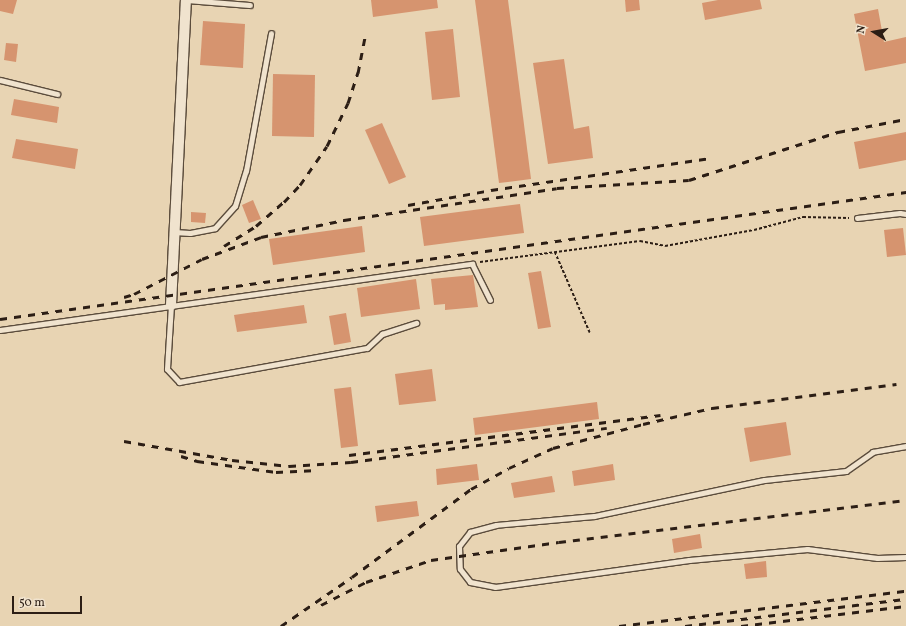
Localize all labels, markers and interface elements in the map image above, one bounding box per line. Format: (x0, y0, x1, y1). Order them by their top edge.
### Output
north arrow (854, 12, 894, 52)
text: N (854, 24, 870, 35)
scale bar (14, 588, 84, 614)
text: 50 m (19, 595, 45, 611)

